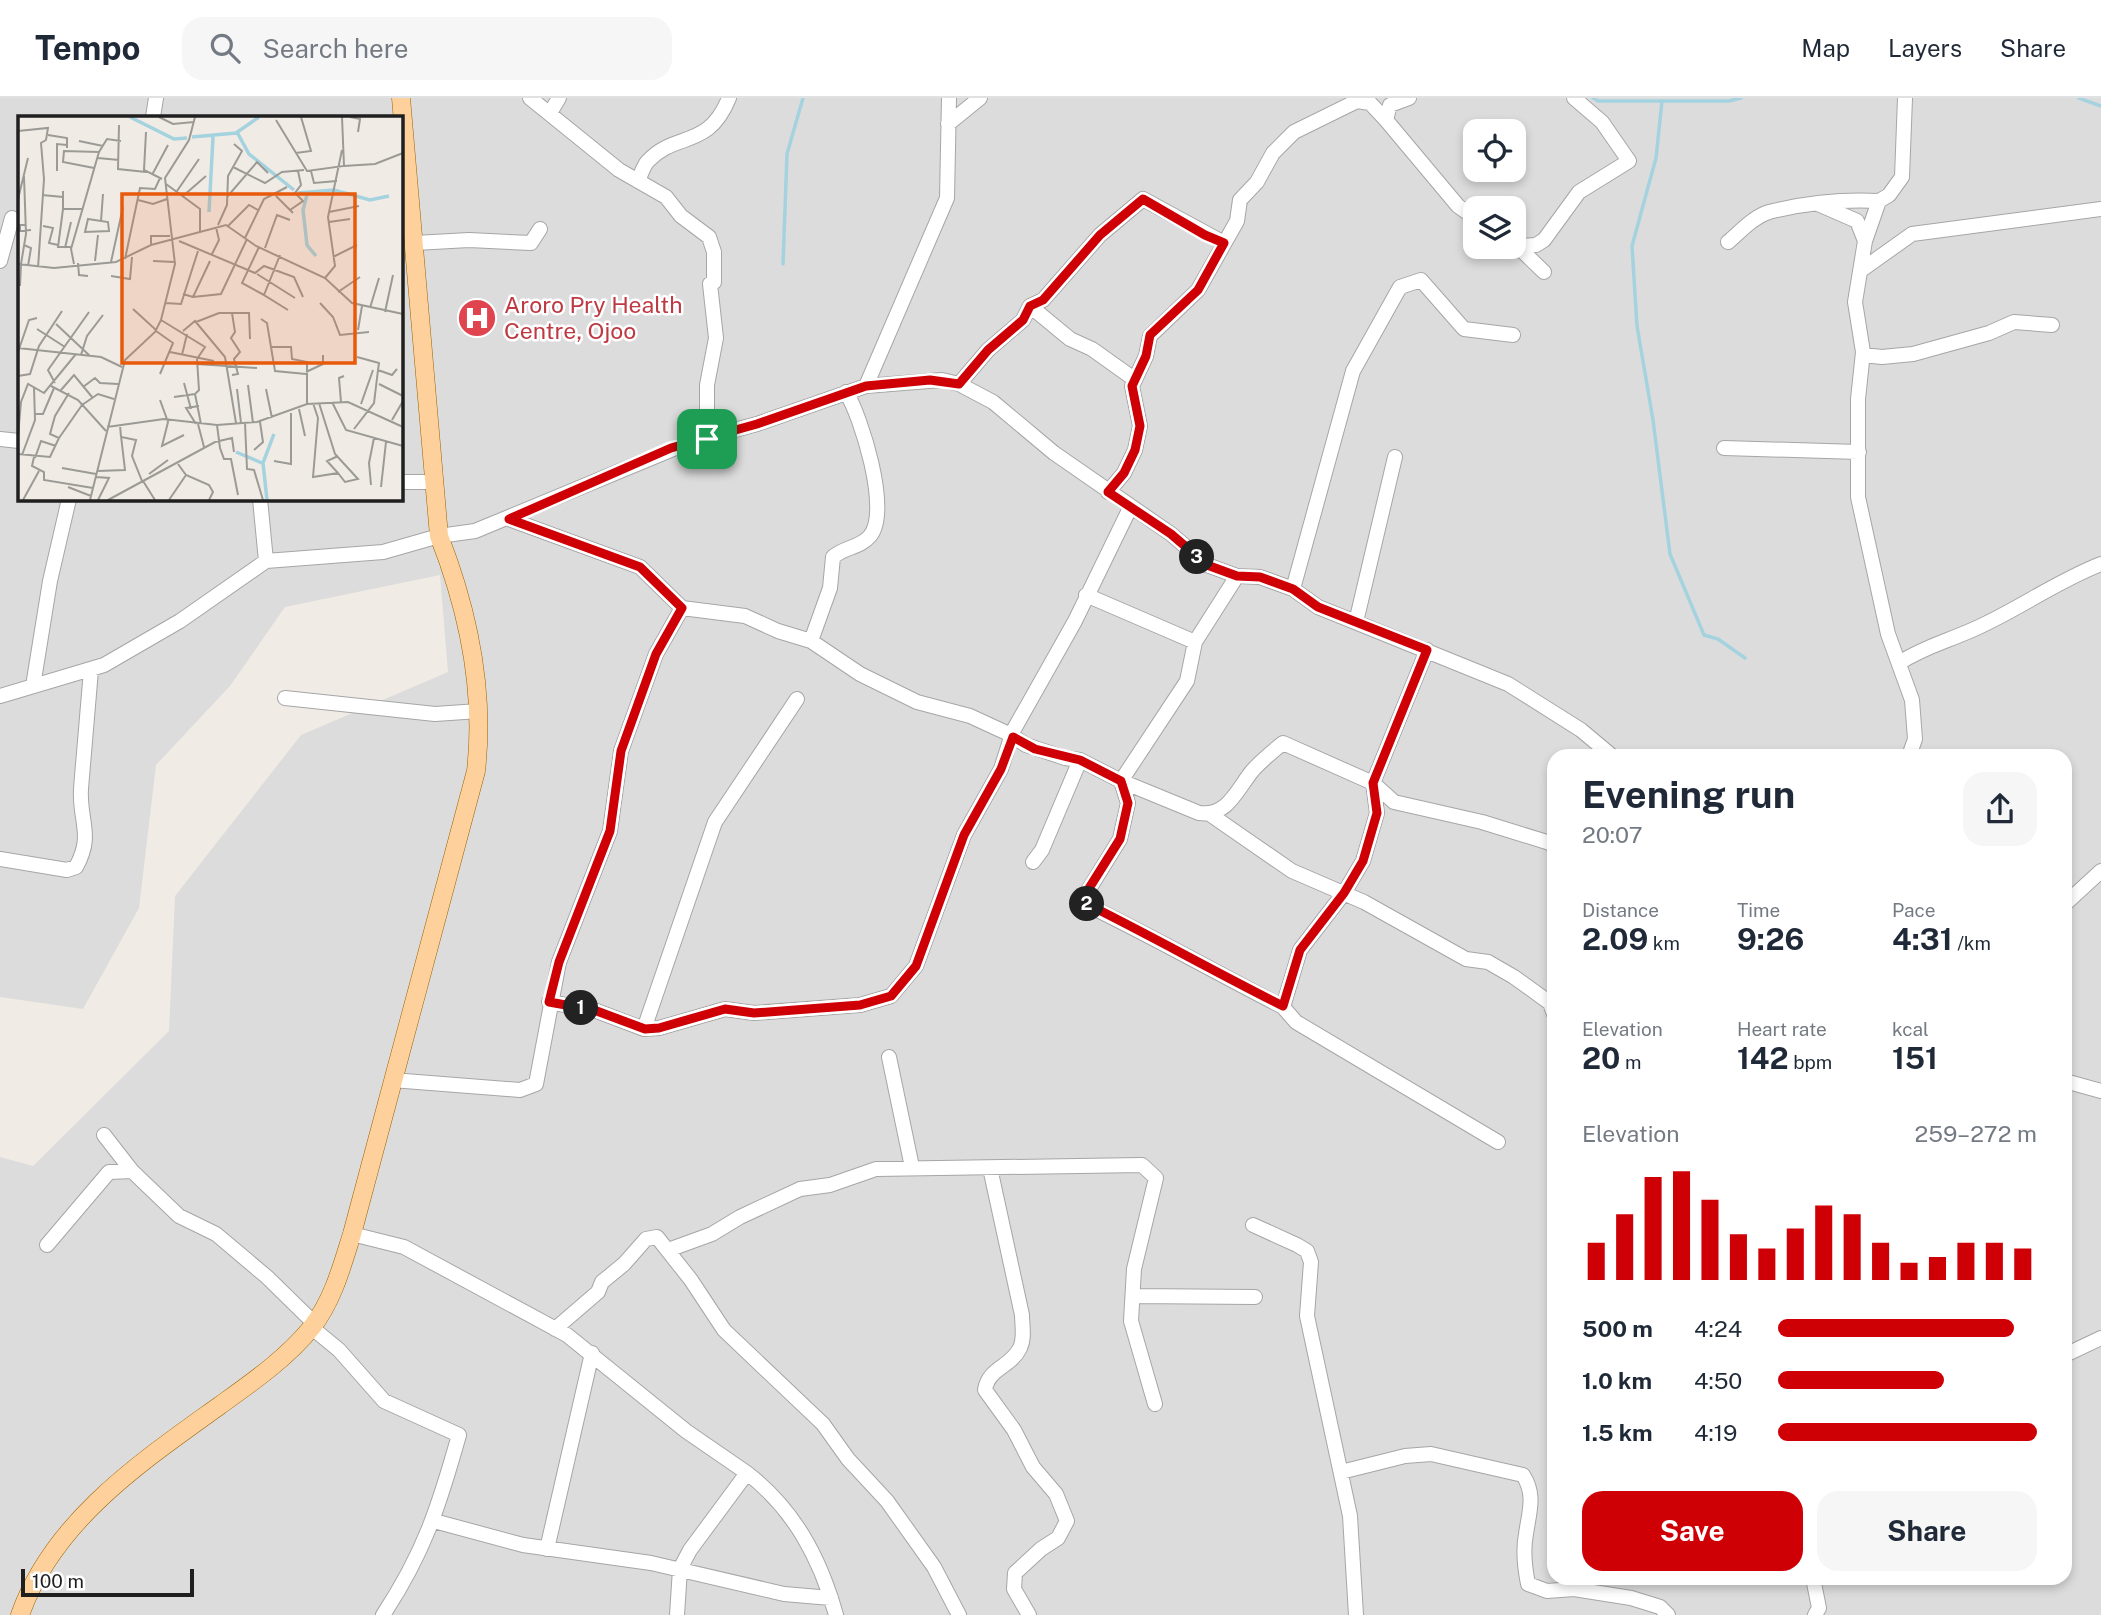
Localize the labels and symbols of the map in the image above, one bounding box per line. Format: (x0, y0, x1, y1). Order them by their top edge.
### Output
inset map (18, 116, 402, 500)
place label: Aroro Pry Health Centre, Ojoo (504, 291, 683, 344)
hospital icon: Aroro Pry Health Centre, Ojoo (456, 297, 498, 339)
pin (677, 409, 737, 469)
pin: 3 (1180, 540, 1214, 574)
pin: 2 (1070, 886, 1104, 922)
pin: 1 (564, 990, 598, 1026)
scale bar (21, 1566, 194, 1598)

